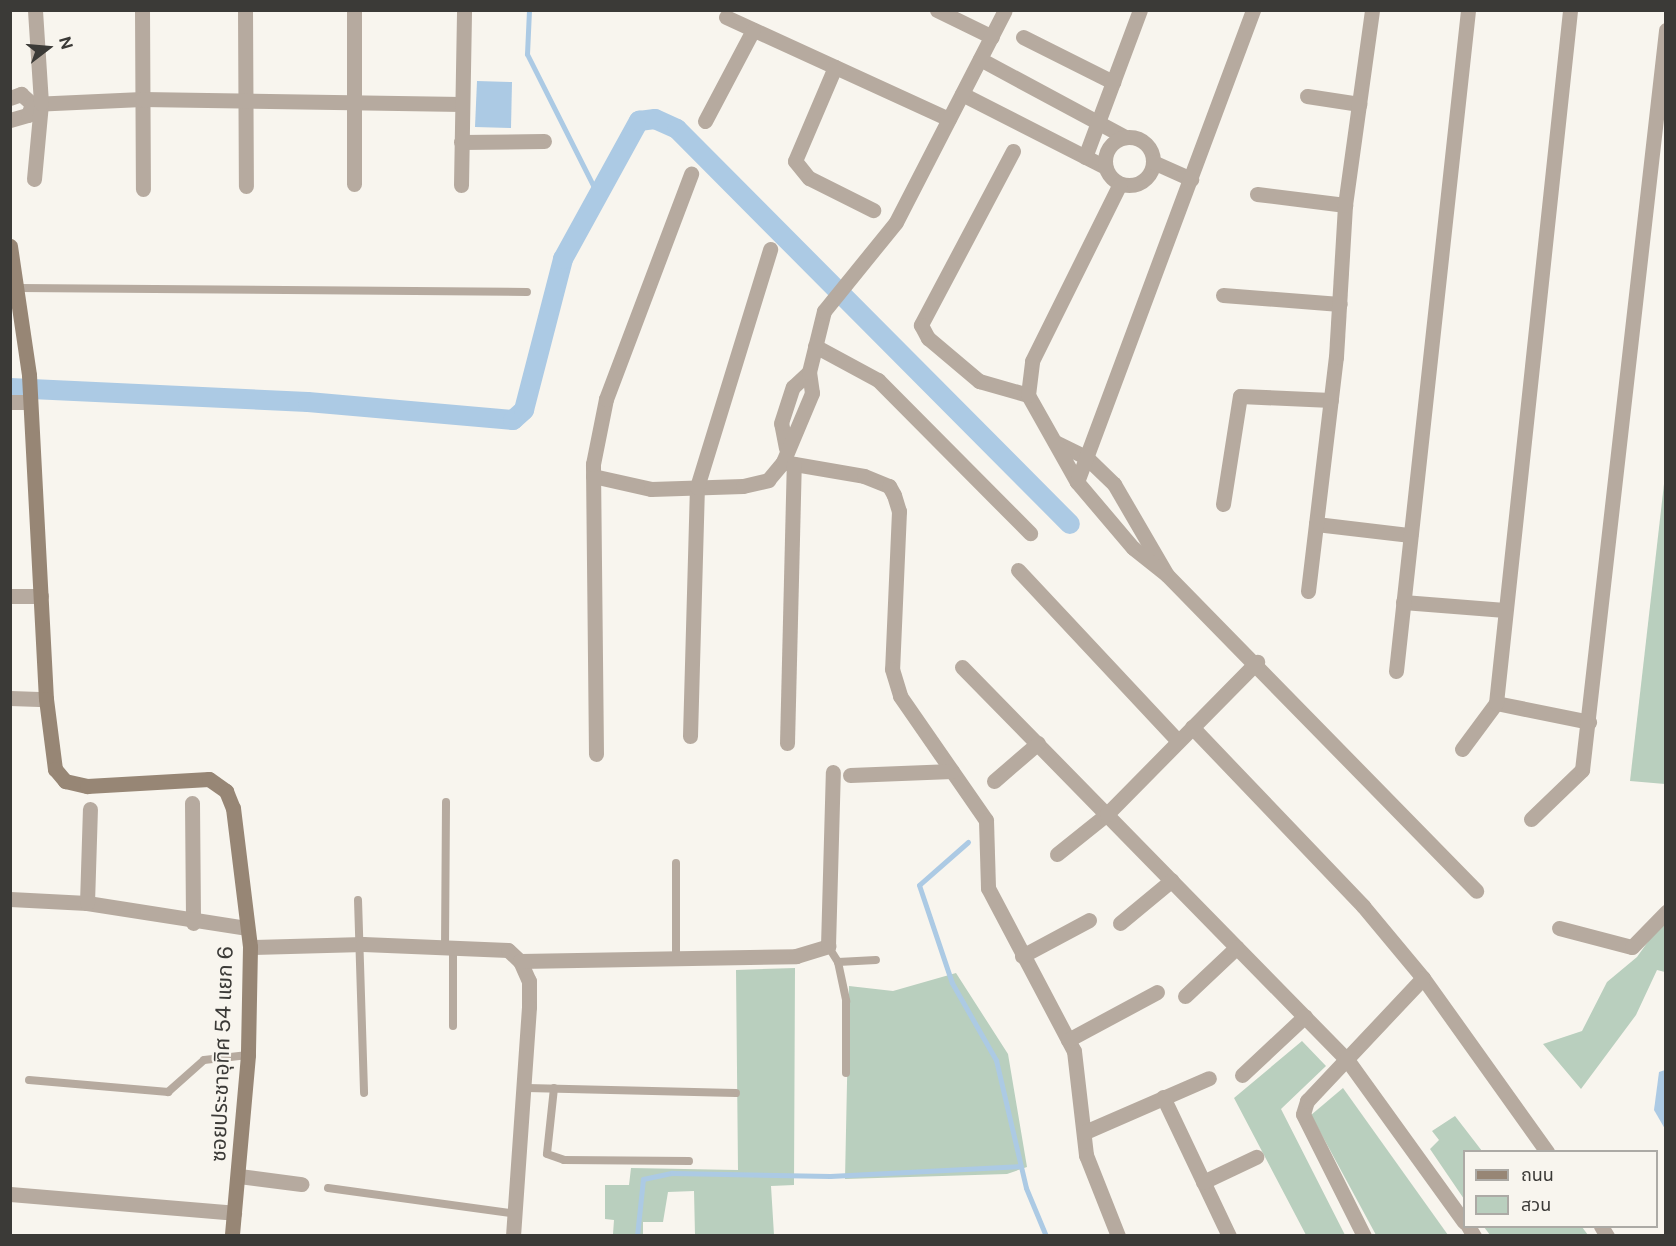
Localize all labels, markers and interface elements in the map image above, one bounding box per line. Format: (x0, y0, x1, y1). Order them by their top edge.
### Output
north arrow (18, 18, 78, 78)
text: N (55, 34, 77, 52)
street label: ซอยประชาอุทิศ 54 แยก 6 (206, 946, 238, 1162)
legend (1463, 1150, 1658, 1228)
text: ถนน (1521, 1164, 1554, 1185)
text: สวน (1521, 1194, 1551, 1215)

